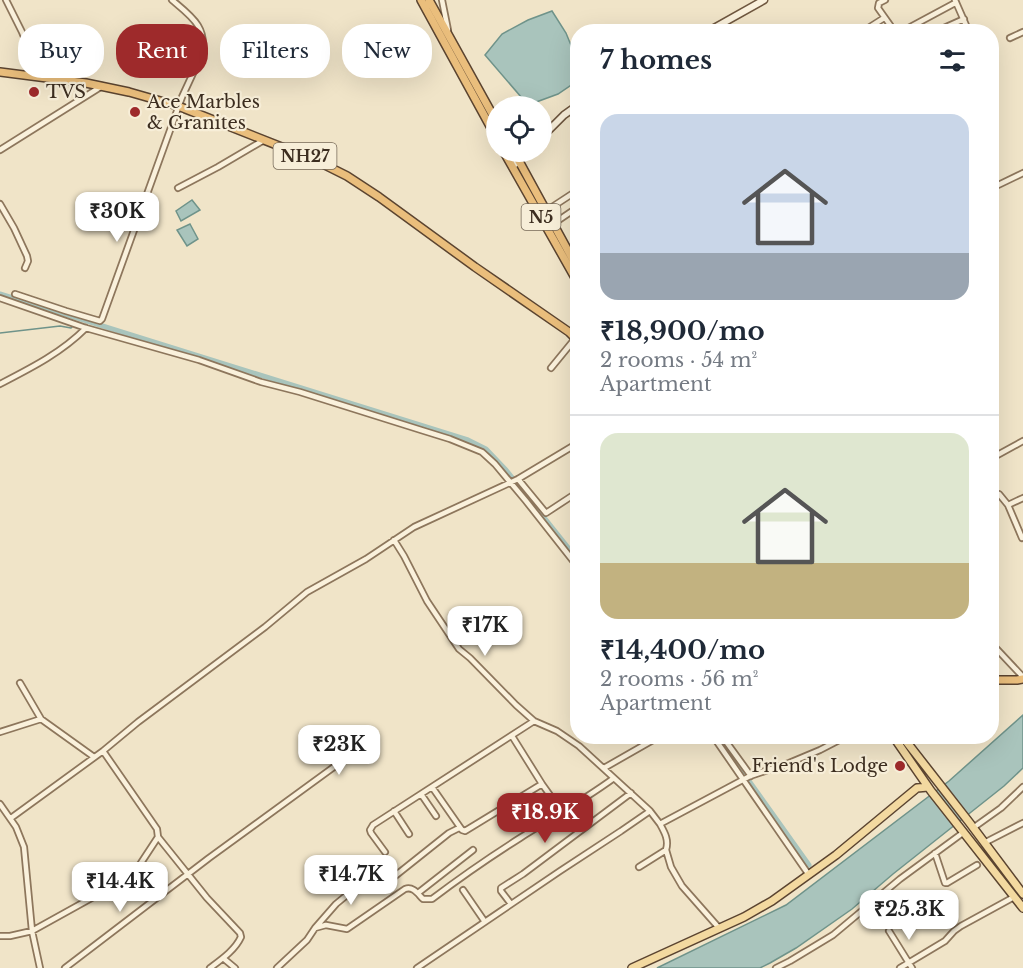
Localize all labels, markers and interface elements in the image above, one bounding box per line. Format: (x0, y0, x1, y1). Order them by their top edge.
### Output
chip: Buy (18, 24, 104, 78)
chip: Rent (116, 24, 208, 78)
chip: Filters (220, 24, 330, 78)
chip: New (342, 24, 432, 78)
text: 7 homes (600, 44, 712, 76)
icon: filters (936, 44, 969, 77)
place label: TVS (46, 81, 86, 103)
marker: TVS (27, 85, 41, 99)
place label: Ace Marbles & Granites (146, 91, 260, 134)
map controls (486, 96, 552, 162)
button: locate (486, 96, 552, 162)
marker: Ace Marbles & Granites (128, 105, 142, 119)
road number: NH27 (274, 143, 336, 169)
icon: home (731, 153, 839, 261)
pin: ₹30K (81, 192, 153, 243)
text: ₹30K (89, 199, 145, 223)
road number: N5 (522, 204, 560, 230)
text: ₹18,900/mo (600, 315, 765, 347)
text: 2 rooms · 54 m² (600, 348, 757, 372)
text: Apartment (600, 372, 711, 396)
icon: home (731, 472, 839, 580)
pin: ₹17K (449, 606, 521, 657)
text: ₹17K (461, 613, 509, 637)
text: ₹14,400/mo (600, 634, 765, 666)
text: 2 rooms · 56 m² (600, 667, 758, 691)
text: Apartment (600, 691, 711, 715)
pin: ₹23K (303, 725, 375, 776)
text: ₹23K (312, 732, 366, 756)
place label: Friend's Lodge (752, 755, 888, 777)
marker: Friend's Lodge (893, 759, 907, 773)
pin: ₹18.9K (496, 793, 594, 844)
text: ₹18.9K (511, 800, 579, 824)
pin: ₹14.7K (302, 855, 400, 906)
pin: ₹14.4K (71, 862, 169, 913)
text: ₹14.7K (318, 862, 384, 886)
text: ₹14.4K (86, 869, 154, 893)
pin: ₹25.3K (860, 890, 958, 941)
text: ₹25.3K (874, 897, 944, 921)

